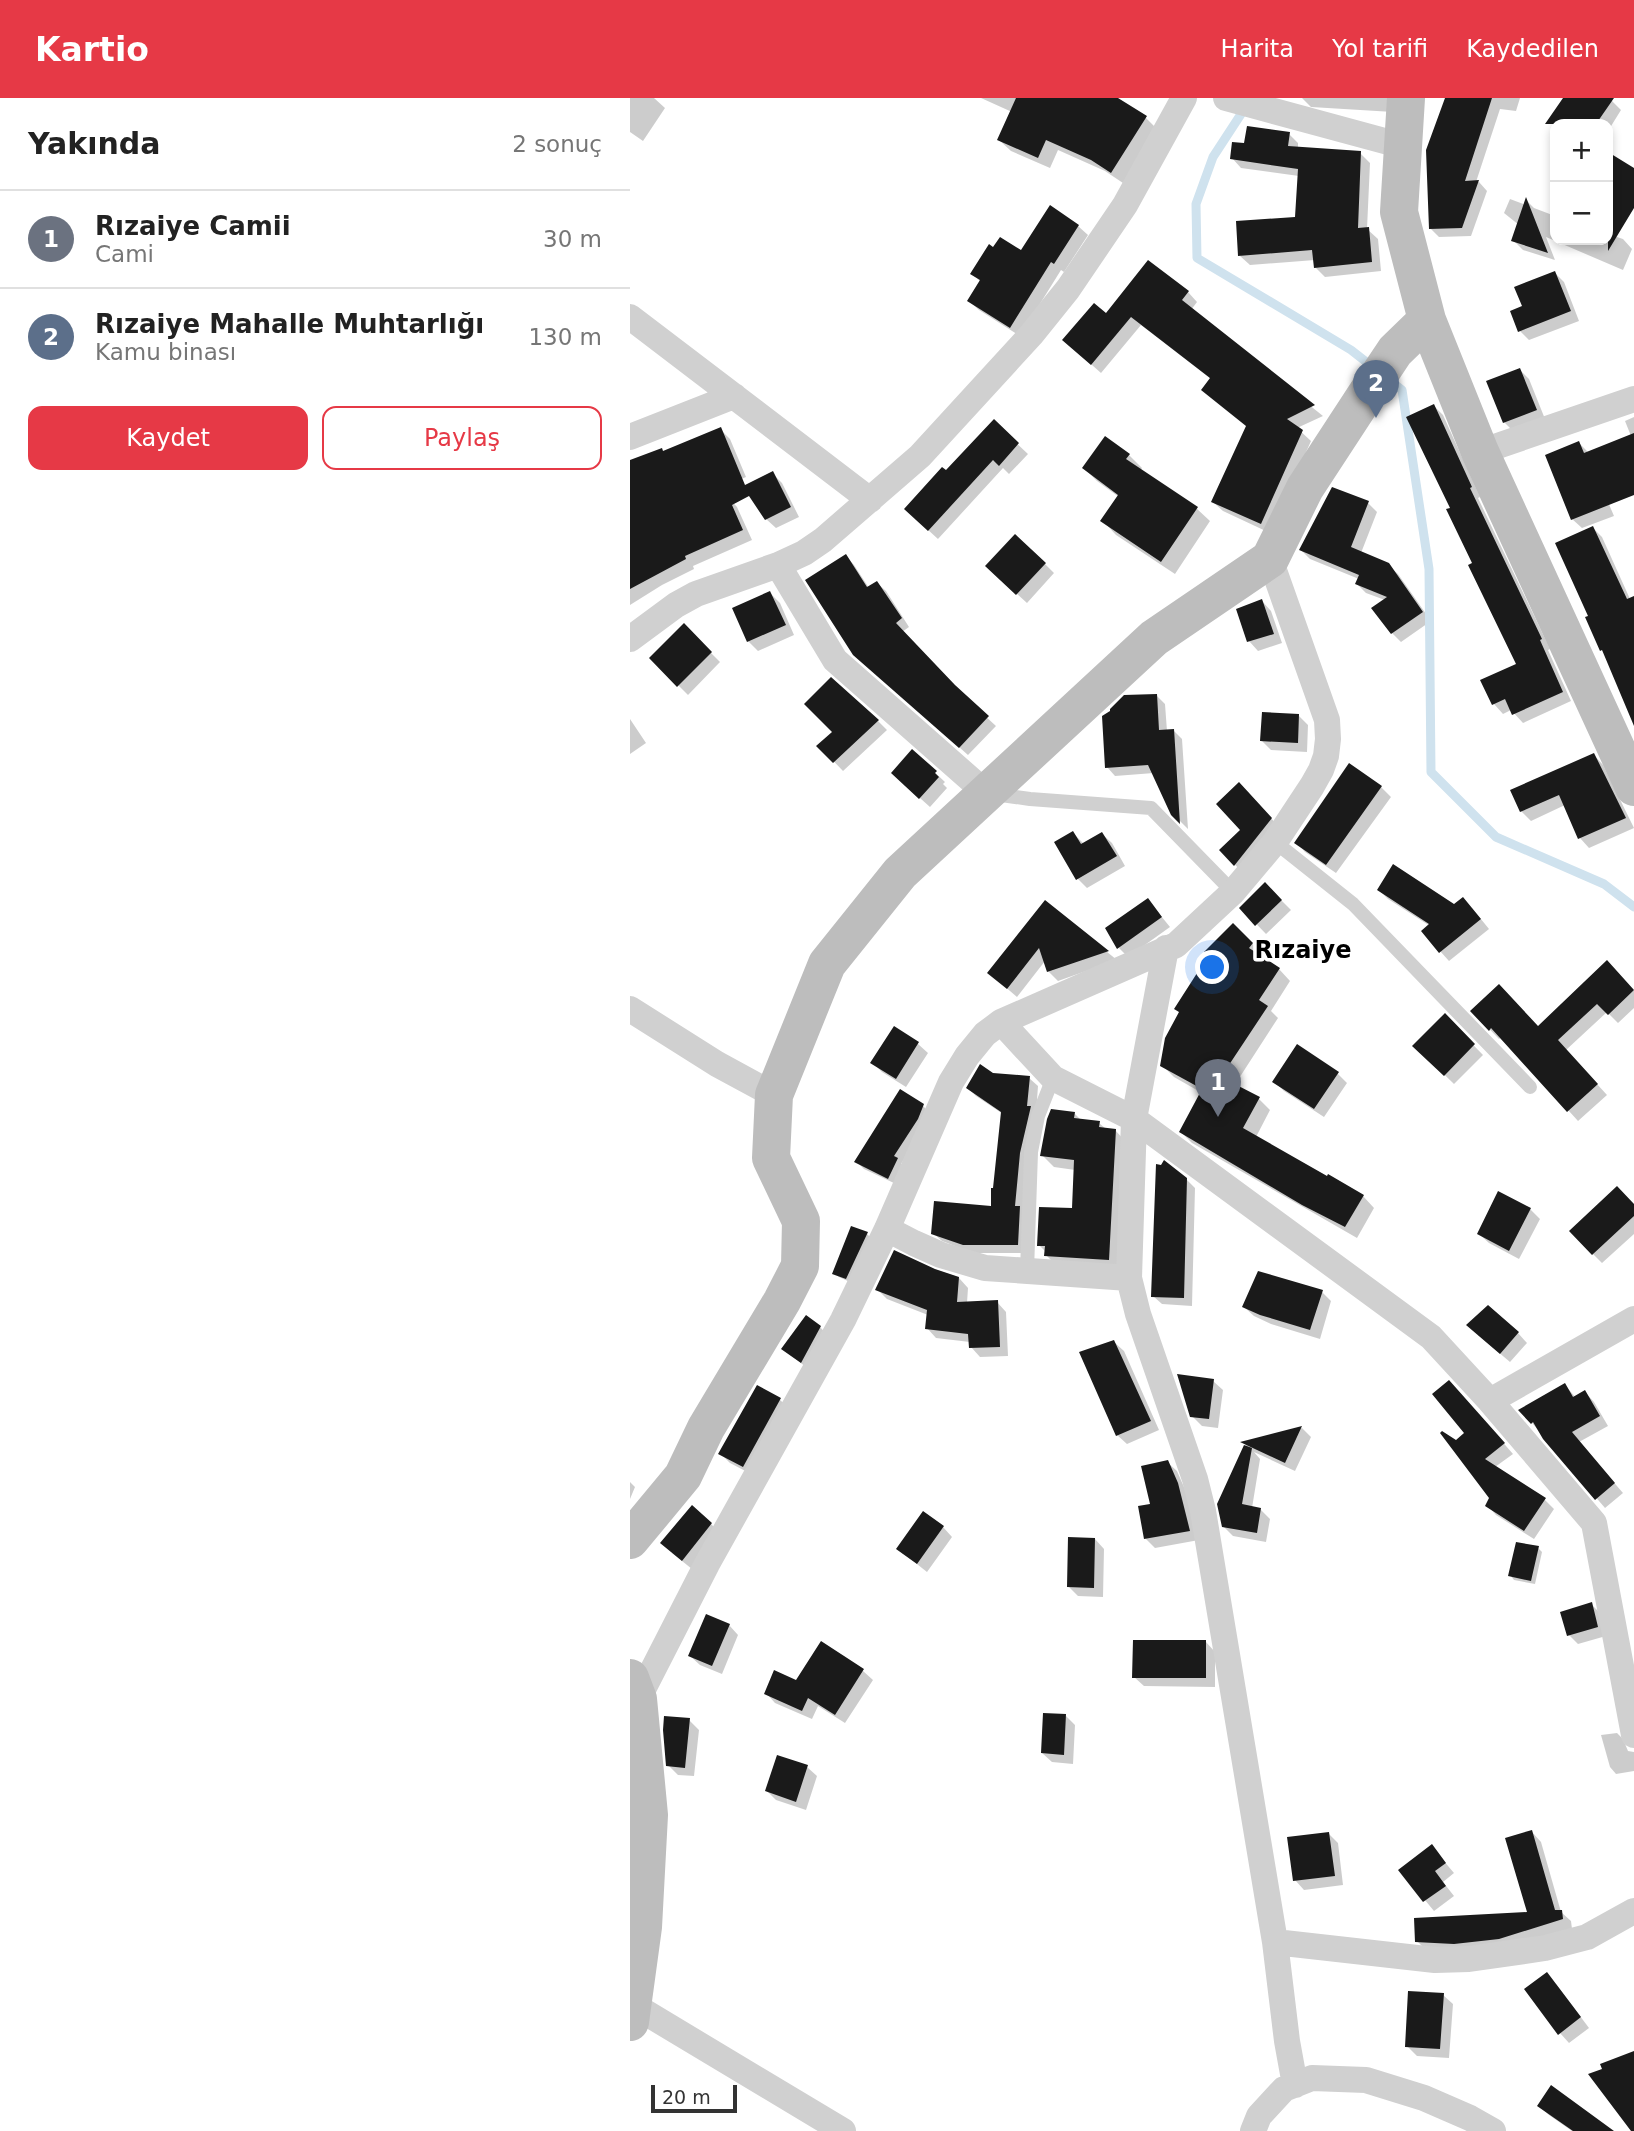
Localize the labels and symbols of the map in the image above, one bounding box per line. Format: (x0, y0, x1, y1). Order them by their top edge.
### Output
pin: 2 (1353, 360, 1399, 418)
district label: Rızaiye (1254, 936, 1352, 964)
your location (1195, 950, 1229, 984)
pin: 1 (1195, 1059, 1241, 1117)
scale bar (651, 2082, 737, 2114)

